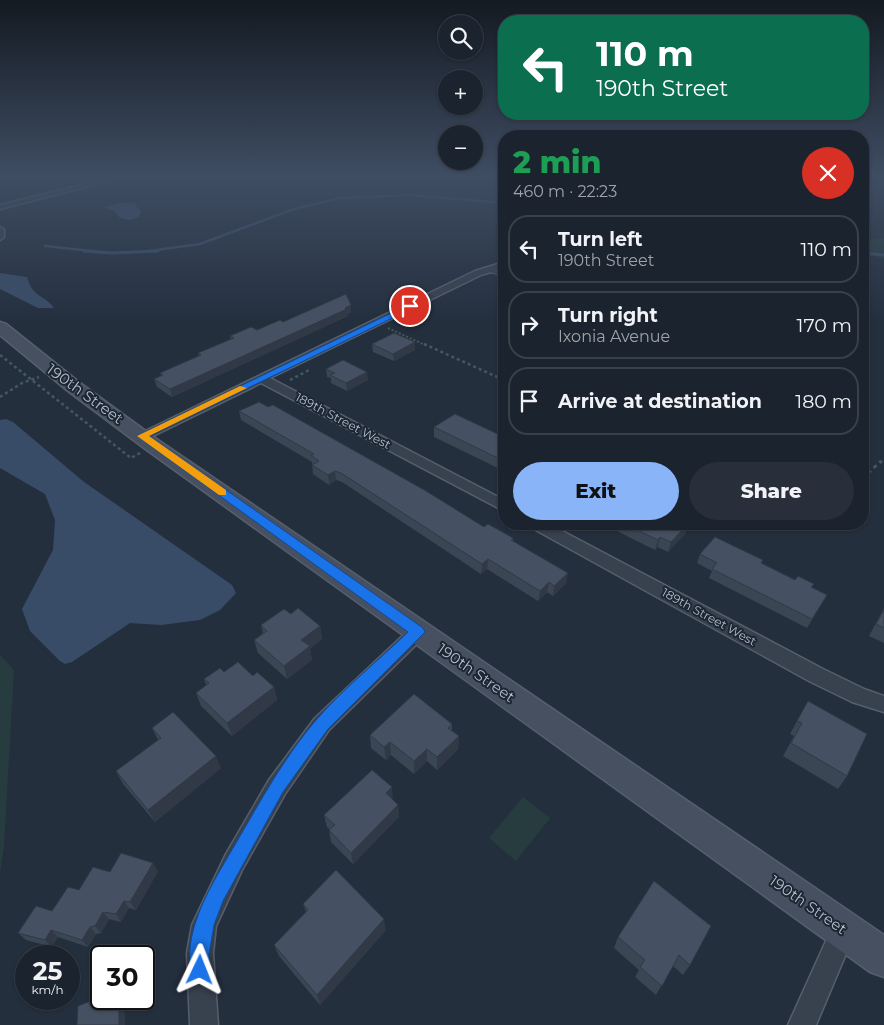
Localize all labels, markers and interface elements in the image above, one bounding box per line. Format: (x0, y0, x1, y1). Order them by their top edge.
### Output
map controls (438, 15, 483, 170)
button: search (438, 15, 483, 60)
text: 110 m (596, 32, 694, 75)
icon: left (513, 35, 578, 100)
button: + (438, 70, 483, 115)
text: 190th Street (596, 75, 728, 102)
button: − (438, 125, 483, 170)
text: 2 min (513, 144, 601, 181)
button: close (802, 147, 854, 199)
text: 460 m · 22:23 (513, 182, 617, 201)
text: Turn left (558, 228, 643, 251)
icon: left (515, 235, 543, 263)
text: 110 m (801, 238, 852, 261)
text: 190th Street (558, 251, 654, 270)
pin (389, 285, 431, 327)
icon: arrive (396, 292, 424, 320)
text: Turn right (558, 304, 658, 327)
icon: right (515, 311, 543, 339)
text: 170 m (797, 314, 852, 337)
text: Ixonia Avenue (558, 327, 670, 346)
street label: 190th Street (43, 359, 127, 428)
icon: arrive (515, 387, 543, 415)
street label: 189th Street West (293, 389, 393, 452)
text: Arrive at destination (558, 390, 762, 413)
text: 180 m (795, 390, 852, 413)
button: Exit (513, 462, 679, 520)
button: Share (689, 462, 854, 520)
street label: 189th Street West (659, 584, 759, 649)
street label: 190th Street (434, 639, 519, 706)
street label: 190th Street (766, 871, 851, 938)
position arrow (173, 943, 225, 995)
speed limit sign: 30 (90, 945, 155, 1010)
text: 25 (33, 956, 62, 986)
text: km/h (31, 982, 64, 997)

